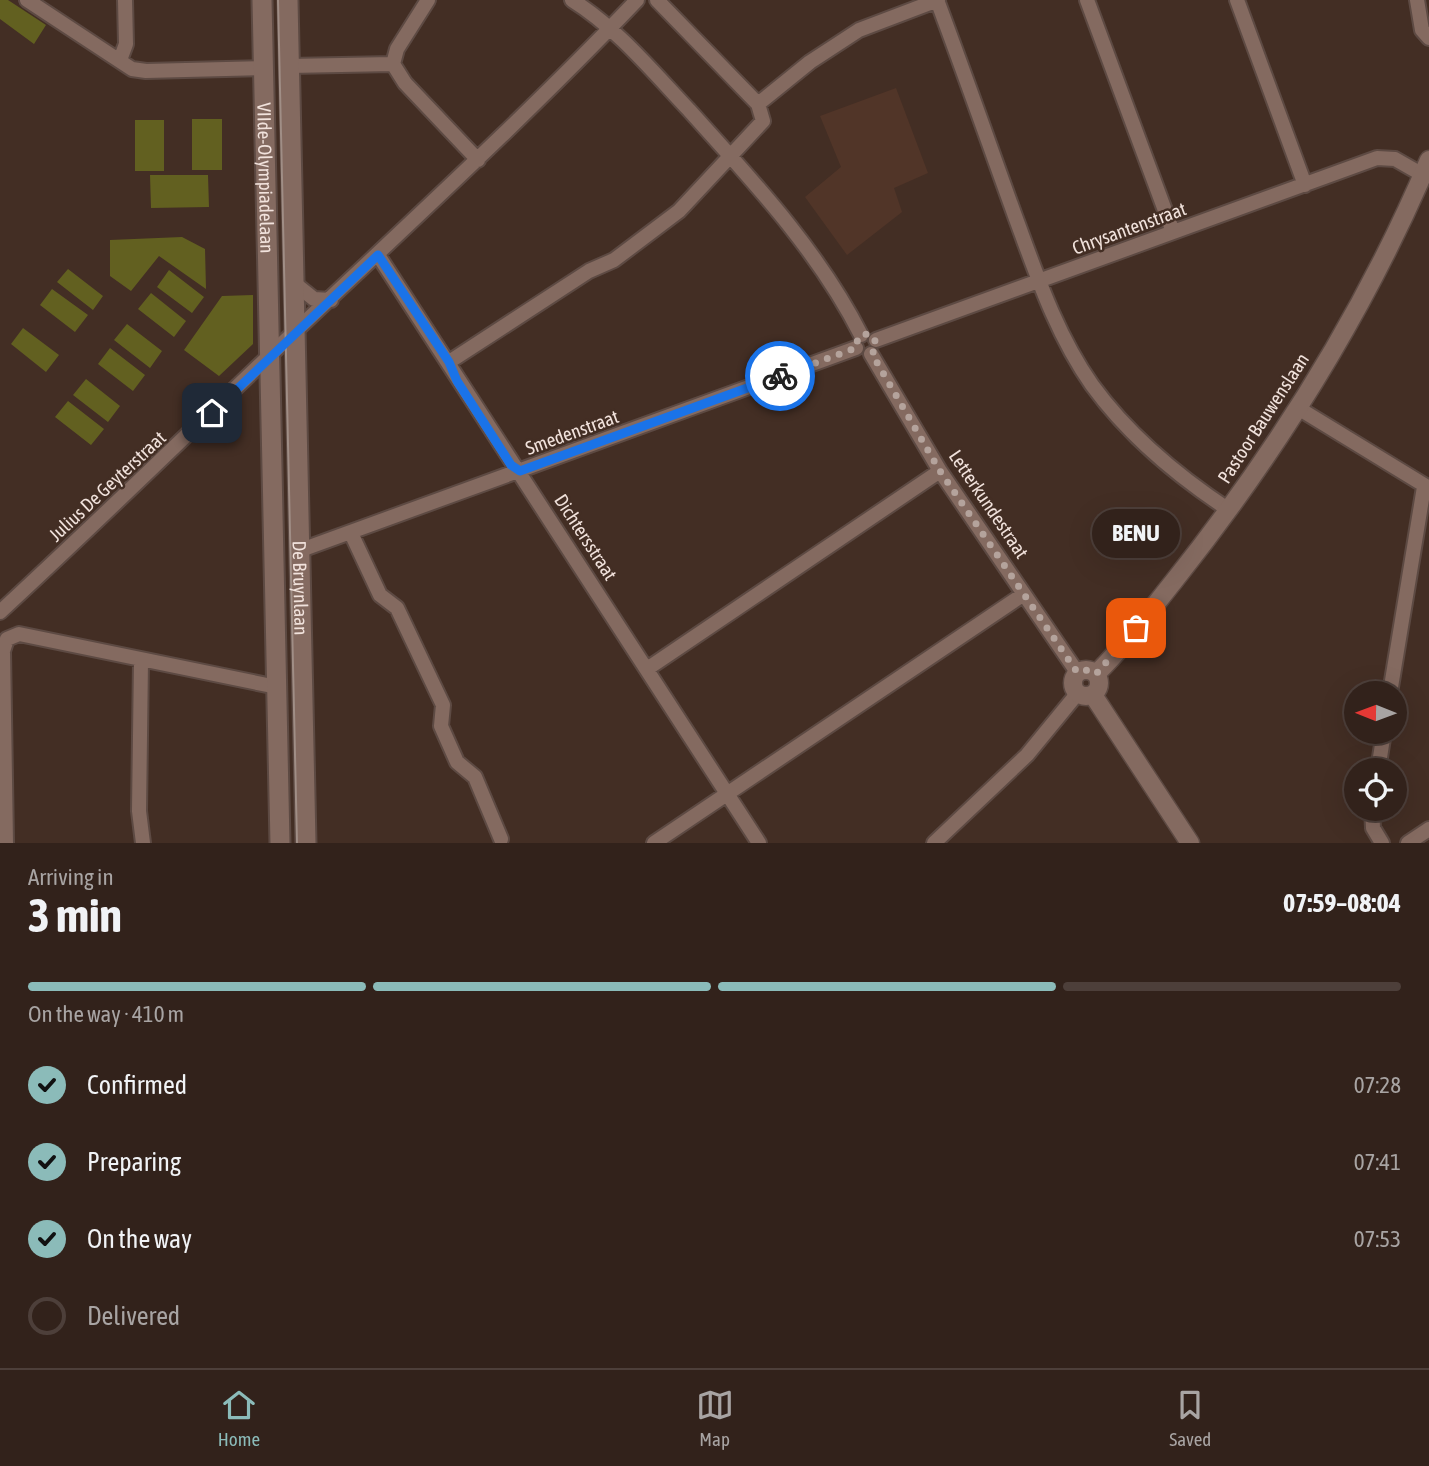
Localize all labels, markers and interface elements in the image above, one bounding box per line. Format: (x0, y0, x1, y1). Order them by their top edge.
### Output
street label: VIIde-Olympiadelaan (253, 102, 278, 254)
street label: Chrysantenstraat (1069, 197, 1189, 259)
courier (745, 341, 815, 411)
street label: Pastoor Bauwenslaan (1213, 349, 1313, 487)
icon: bike (761, 357, 799, 395)
pin (182, 383, 242, 443)
icon: home (193, 394, 231, 432)
street label: Smedenstraat (522, 405, 622, 459)
street label: Julius De Geyterstraat (44, 426, 170, 546)
street label: Letterkundestraat (945, 446, 1033, 562)
street label: Dichtersstraat (550, 490, 622, 584)
callout: BENU (1092, 509, 1180, 558)
text: BENU (1112, 520, 1160, 546)
street label: De Bruynlaan (289, 540, 313, 635)
pin (1106, 598, 1166, 658)
icon: bag (1117, 609, 1155, 647)
north arrow (1344, 681, 1407, 744)
map controls (1344, 681, 1407, 821)
button: locate (1344, 758, 1407, 821)
text: Arriving in (28, 864, 114, 890)
text: 07:59–08:04 (1283, 888, 1401, 918)
text: 3 min (28, 889, 122, 942)
text: On the way · 410 m (28, 1001, 184, 1027)
icon: check (28, 1066, 66, 1104)
text: Confirmed (87, 1070, 187, 1100)
text: 07:28 (1354, 1072, 1401, 1098)
icon: check (28, 1143, 66, 1181)
text: Preparing (87, 1147, 181, 1177)
text: 07:41 (1354, 1149, 1401, 1175)
icon: check (28, 1220, 66, 1258)
text: On the way (87, 1224, 192, 1254)
text: 07:53 (1354, 1226, 1401, 1252)
text: Delivered (87, 1301, 180, 1331)
tab: Home (218, 1386, 260, 1450)
tab: Map (696, 1386, 734, 1450)
tab: Saved (1169, 1386, 1211, 1450)

